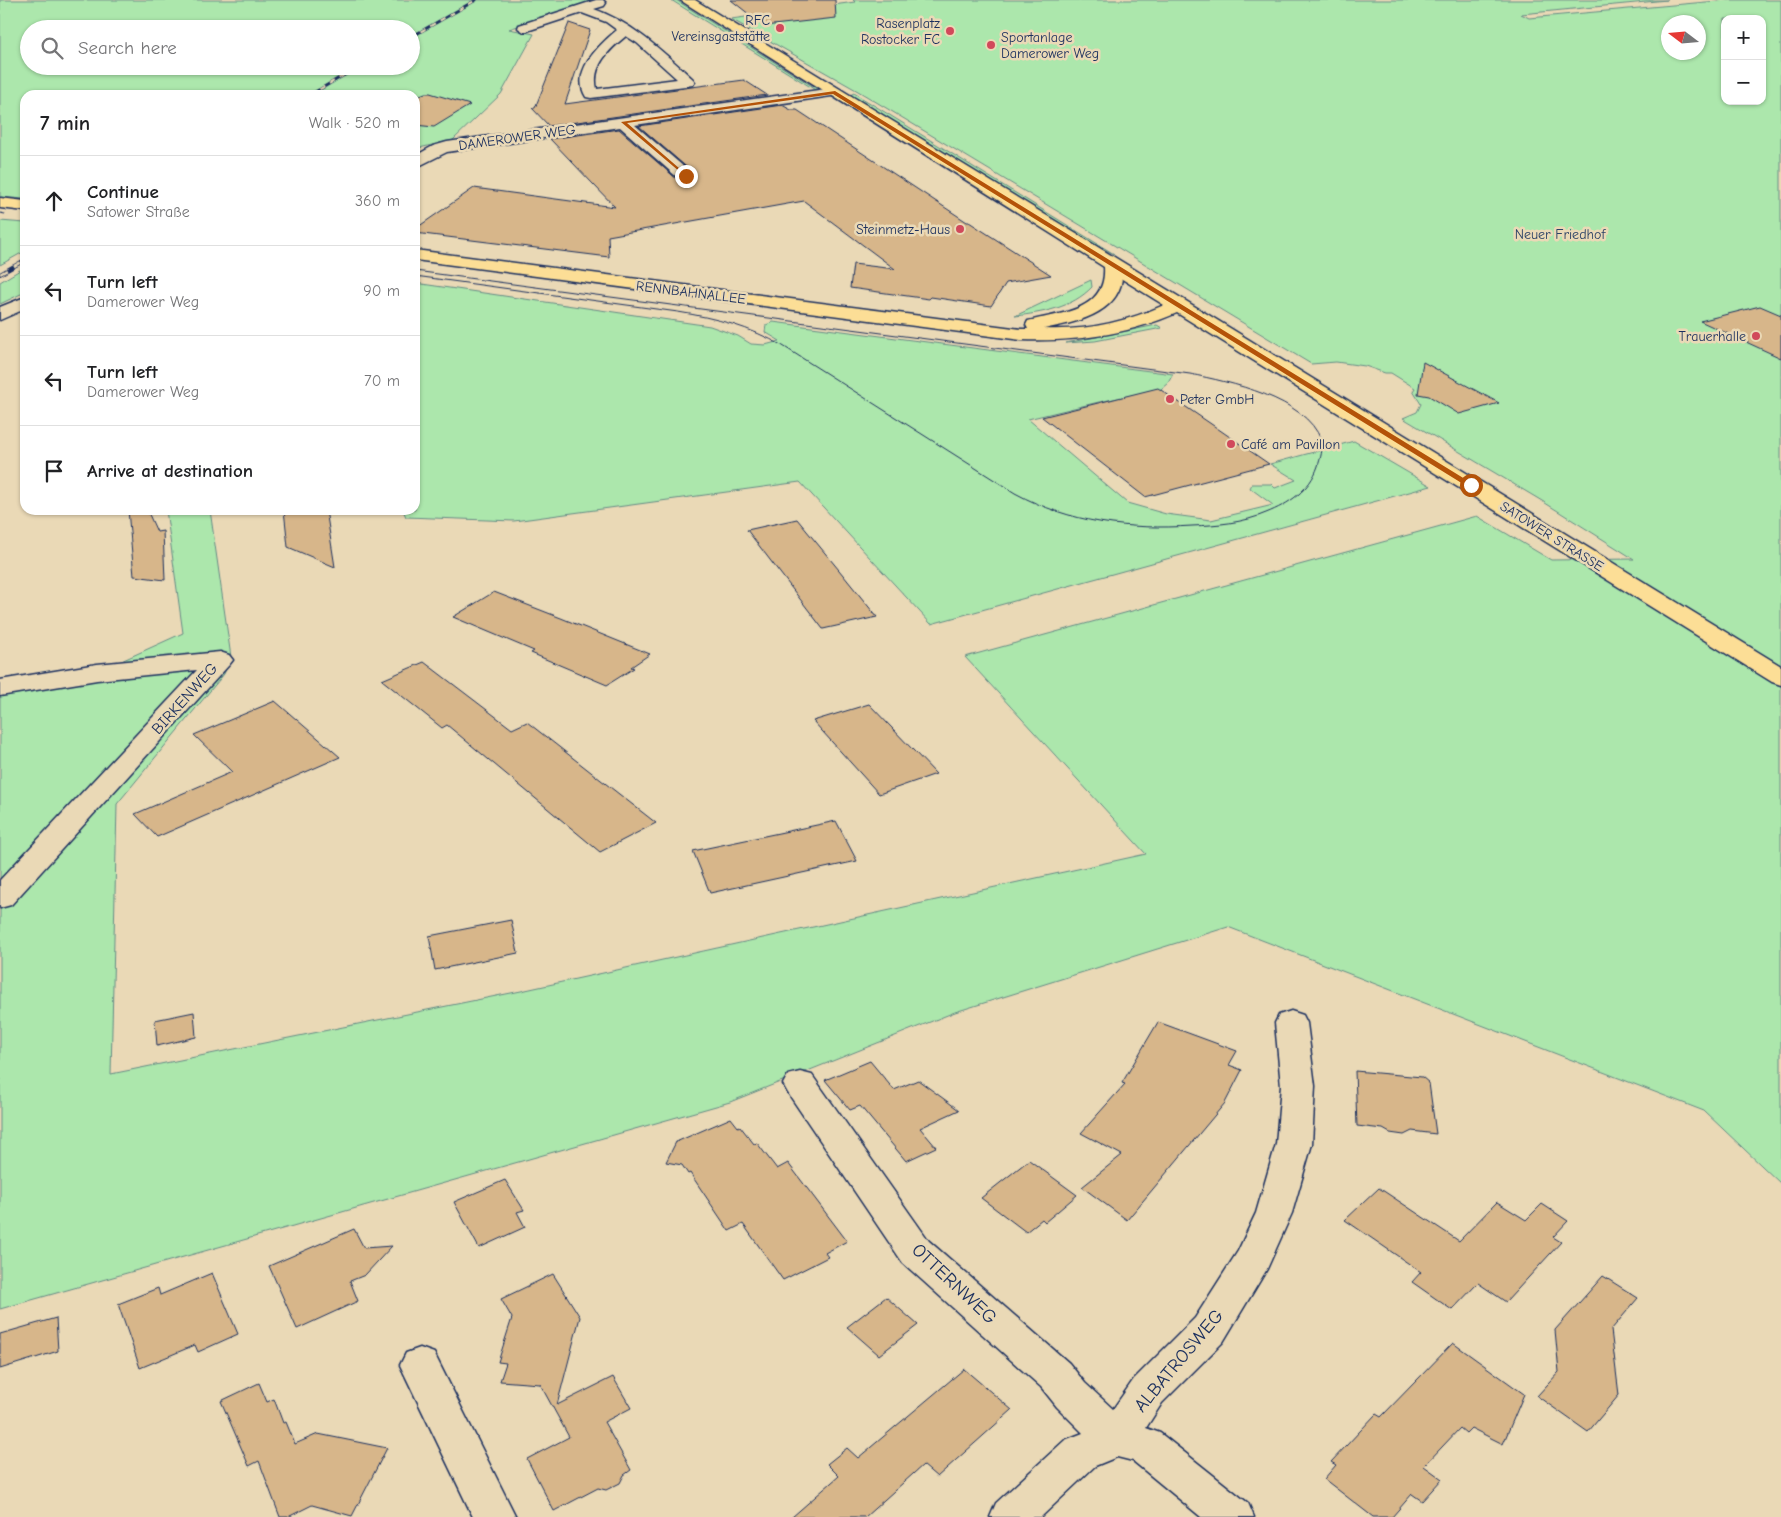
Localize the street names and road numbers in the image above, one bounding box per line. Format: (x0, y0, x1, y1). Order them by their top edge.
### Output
street label: DAMEROWER WEG (457, 121, 577, 154)
street label: RENNBAHNALLEE (635, 277, 747, 308)
street label: SATOWER STRASSE (1497, 498, 1607, 575)
street label: BIRKENWEG (148, 659, 221, 738)
street label: OTTERNWEG (907, 1239, 1001, 1329)
street label: ALBATROSWEG (1129, 1305, 1228, 1416)

